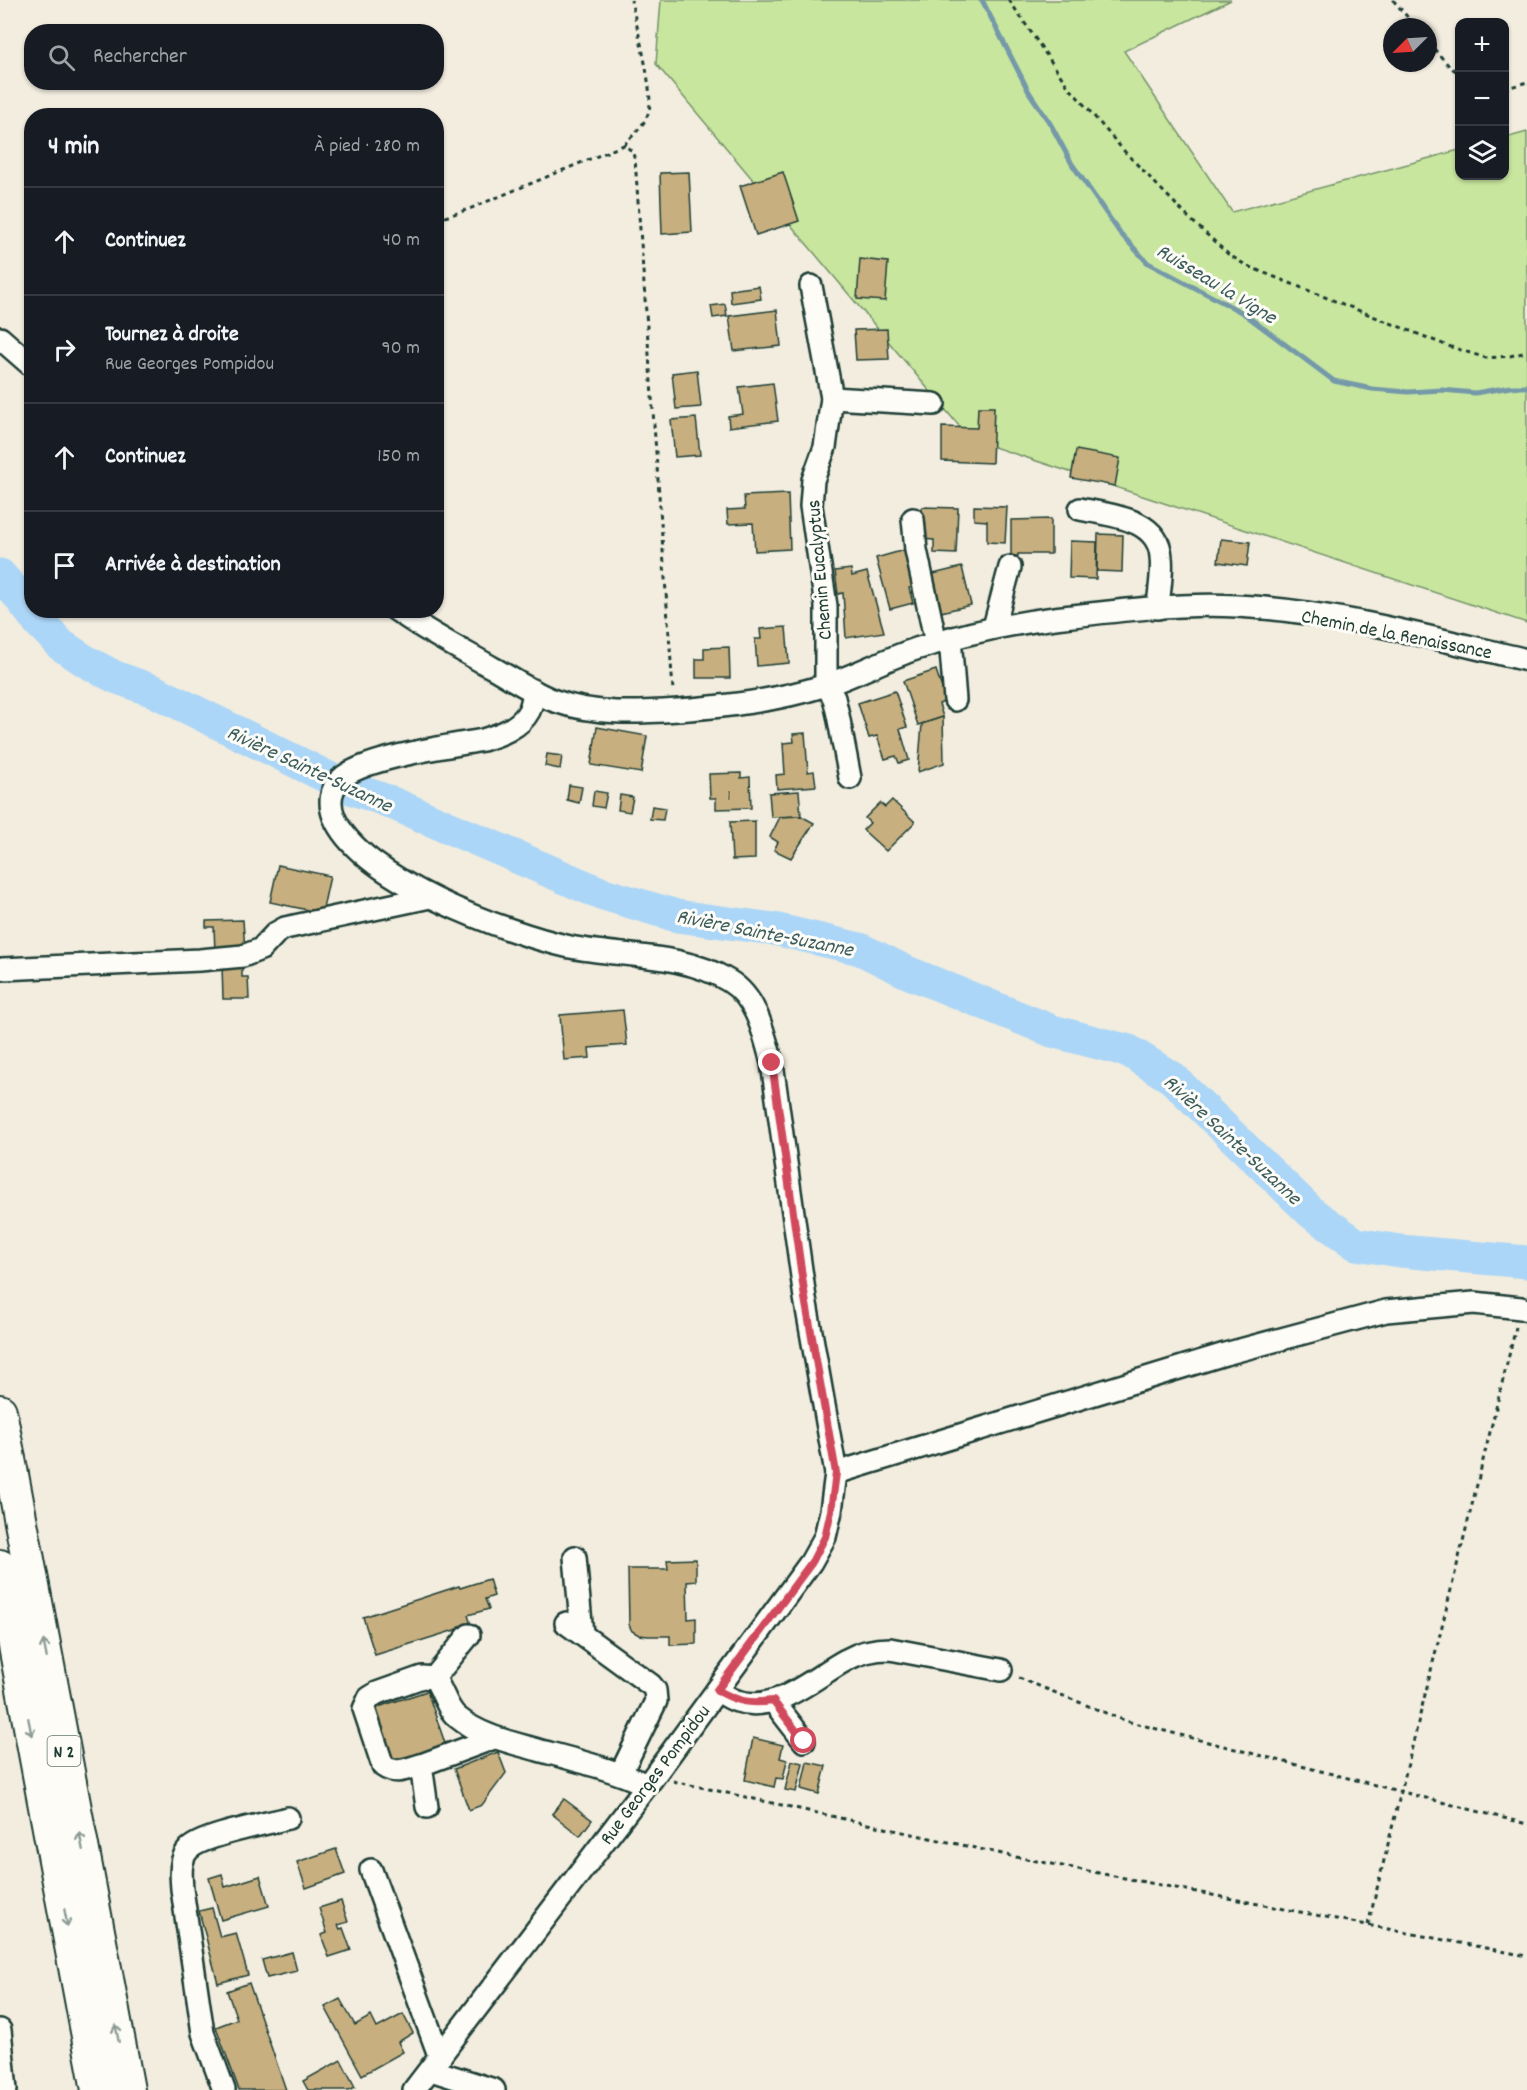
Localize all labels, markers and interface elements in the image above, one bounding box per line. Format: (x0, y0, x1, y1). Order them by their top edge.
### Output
north arrow (1383, 18, 1437, 72)
map controls (1455, 18, 1509, 180)
button: + (1455, 18, 1509, 72)
search box (24, 24, 444, 90)
icon: search (45, 41, 78, 74)
text: Rechercher (93, 42, 187, 73)
button: − (1455, 72, 1509, 126)
button: layers (1455, 126, 1509, 180)
text: 4 min (48, 129, 99, 166)
text: À pied · 280 m (314, 133, 420, 161)
icon: ahead (48, 225, 81, 258)
text: Continuez (105, 226, 186, 257)
text: 40 m (382, 227, 420, 255)
water label: Ruisseau la Vigne (1150, 238, 1283, 334)
text: Tournez à droite (105, 320, 239, 351)
icon: right (48, 333, 81, 366)
text: 90 m (382, 335, 420, 363)
text: Rue Georges Pompidou (105, 351, 274, 379)
icon: ahead (48, 441, 81, 474)
text: Continuez (105, 442, 186, 473)
text: 150 m (377, 443, 420, 471)
street label: Chemin Eucalyptus (801, 498, 841, 641)
icon: arrive (48, 549, 81, 582)
text: Arrivée à destination (105, 550, 281, 581)
street label: Chemin de la Renaissance (1299, 604, 1494, 668)
water label: Rivière Sainte-Suzanne (221, 719, 398, 823)
house number: 1 (727, 785, 731, 808)
water label: Rivière Sainte-Suzanne (674, 903, 857, 967)
route end (758, 1049, 784, 1075)
water label: Rivière Sainte-Suzanne (1155, 1069, 1308, 1214)
one-way arrow (39, 1640, 50, 1660)
street label: Rue Georges Pompidou (594, 1700, 718, 1852)
one-way arrow (25, 1716, 36, 1736)
route start (790, 1727, 816, 1753)
road number: N 2 (48, 1736, 80, 1766)
one-way arrow (75, 1832, 86, 1851)
one-way arrow (60, 1908, 71, 1928)
one-way arrow (111, 2023, 122, 2043)

